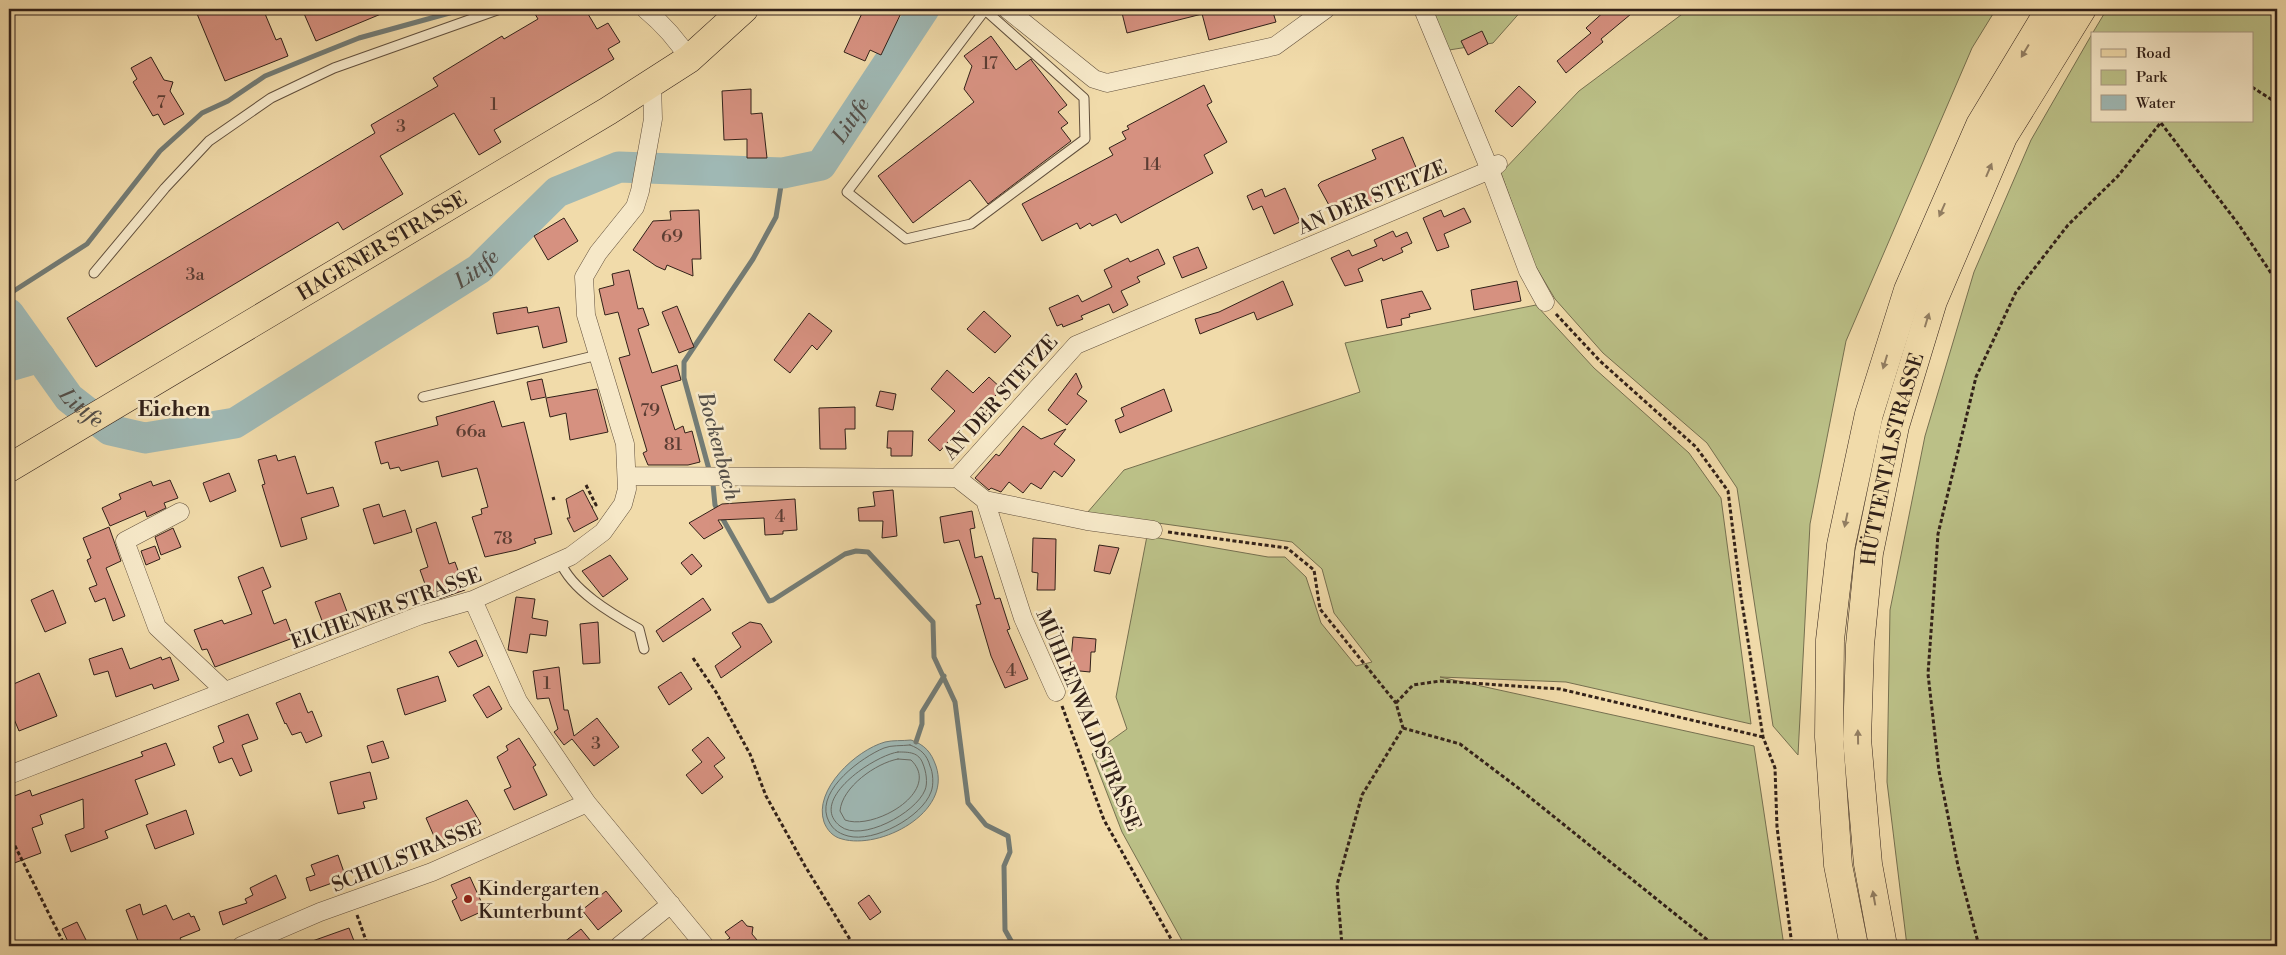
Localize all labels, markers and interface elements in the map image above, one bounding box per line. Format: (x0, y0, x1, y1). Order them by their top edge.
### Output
legend (2091, 32, 2254, 122)
one-way arrow (2020, 44, 2029, 57)
text: Road (2136, 44, 2171, 63)
house number: 17 (982, 52, 998, 75)
text: Park (2136, 68, 2168, 87)
house number: 7 (156, 91, 166, 114)
house number: 1 (490, 93, 498, 116)
water label: Littfe (827, 93, 876, 149)
text: Water (2135, 94, 2176, 113)
house number: 3 (396, 115, 406, 138)
house number: 14 (1143, 153, 1161, 176)
street label: AN DER STETZE (1293, 156, 1451, 242)
one-way arrow (1986, 163, 1994, 177)
street label: HAGENER STRASSE (293, 187, 472, 307)
one-way arrow (1938, 203, 1946, 217)
house number: 69 (661, 225, 683, 248)
water label: Littfe (449, 244, 505, 295)
house number: 3a (185, 263, 205, 286)
one-way arrow (1924, 312, 1932, 327)
street label: AN DER STETZE (938, 330, 1064, 467)
street label: HÜTTENTALSTRASSE (1857, 350, 1930, 567)
one-way arrow (1880, 355, 1888, 370)
water label: Littfe (52, 383, 108, 434)
water label: Bockenbach (691, 388, 745, 504)
district label: Eichen (138, 396, 211, 423)
house number: 79 (640, 399, 660, 422)
house number: 66a (456, 420, 487, 443)
house number: 81 (664, 433, 682, 456)
house number: 4 (775, 505, 786, 528)
one-way arrow (1842, 512, 1850, 528)
house number: 78 (493, 527, 513, 550)
street label: EICHENER STRASSE (288, 563, 485, 656)
street label: MÜHLENWALDSTRASSE (1029, 605, 1147, 835)
house number: 4 (1006, 659, 1017, 682)
house number: 1 (543, 672, 551, 695)
one-way arrow (1853, 729, 1861, 745)
house number: 3 (591, 732, 601, 755)
street label: SCHULSTRASSE (328, 816, 485, 899)
place label: Kindergarten Kunterbunt (478, 877, 600, 925)
one-way arrow (1870, 890, 1878, 906)
marker: Kindergarten Kunterbunt (462, 893, 474, 905)

